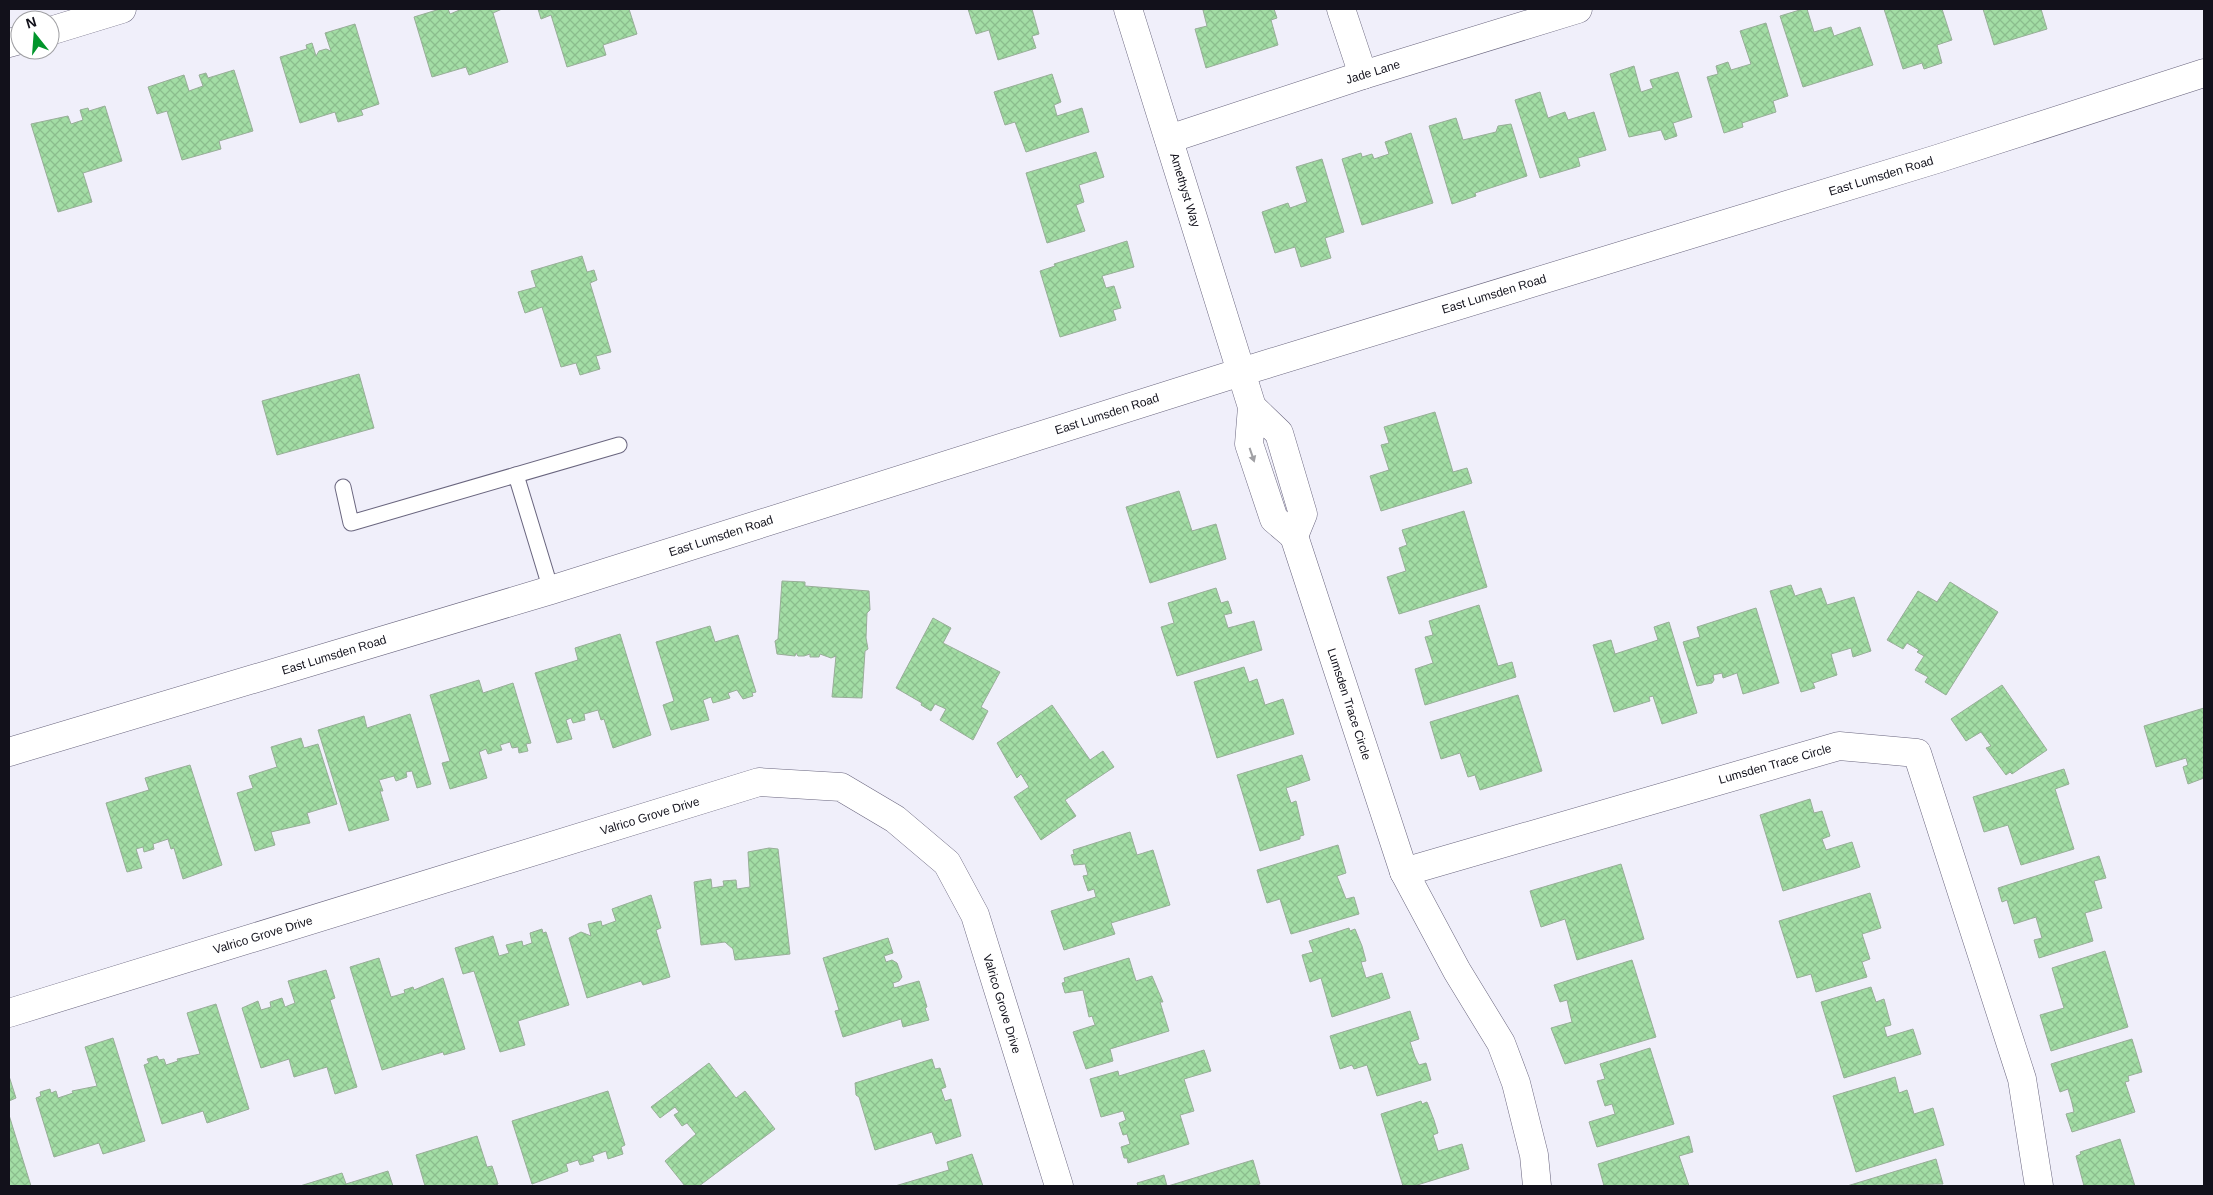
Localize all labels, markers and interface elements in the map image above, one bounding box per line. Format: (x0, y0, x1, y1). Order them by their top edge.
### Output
north arrow (10, 10, 60, 60)
text: N (24, 13, 38, 32)
street label: Jade Lane (1344, 57, 1402, 87)
street label: Amethyst Way (1167, 151, 1203, 229)
street label: East Lumsden Road (1827, 153, 1935, 199)
street label: East Lumsden Road (1440, 271, 1548, 317)
street label: East Lumsden Road (1053, 391, 1161, 437)
one-way arrow (1248, 448, 1256, 463)
street label: East Lumsden Road (667, 513, 775, 559)
street label: East Lumsden Road (280, 632, 388, 678)
street label: Lumsden Trace Circle (1324, 646, 1374, 762)
street label: Lumsden Trace Circle (1717, 741, 1833, 787)
street label: Valrico Grove Drive (599, 794, 702, 838)
street label: Valrico Grove Drive (212, 913, 315, 957)
street label: Valrico Grove Drive (980, 953, 1024, 1056)

